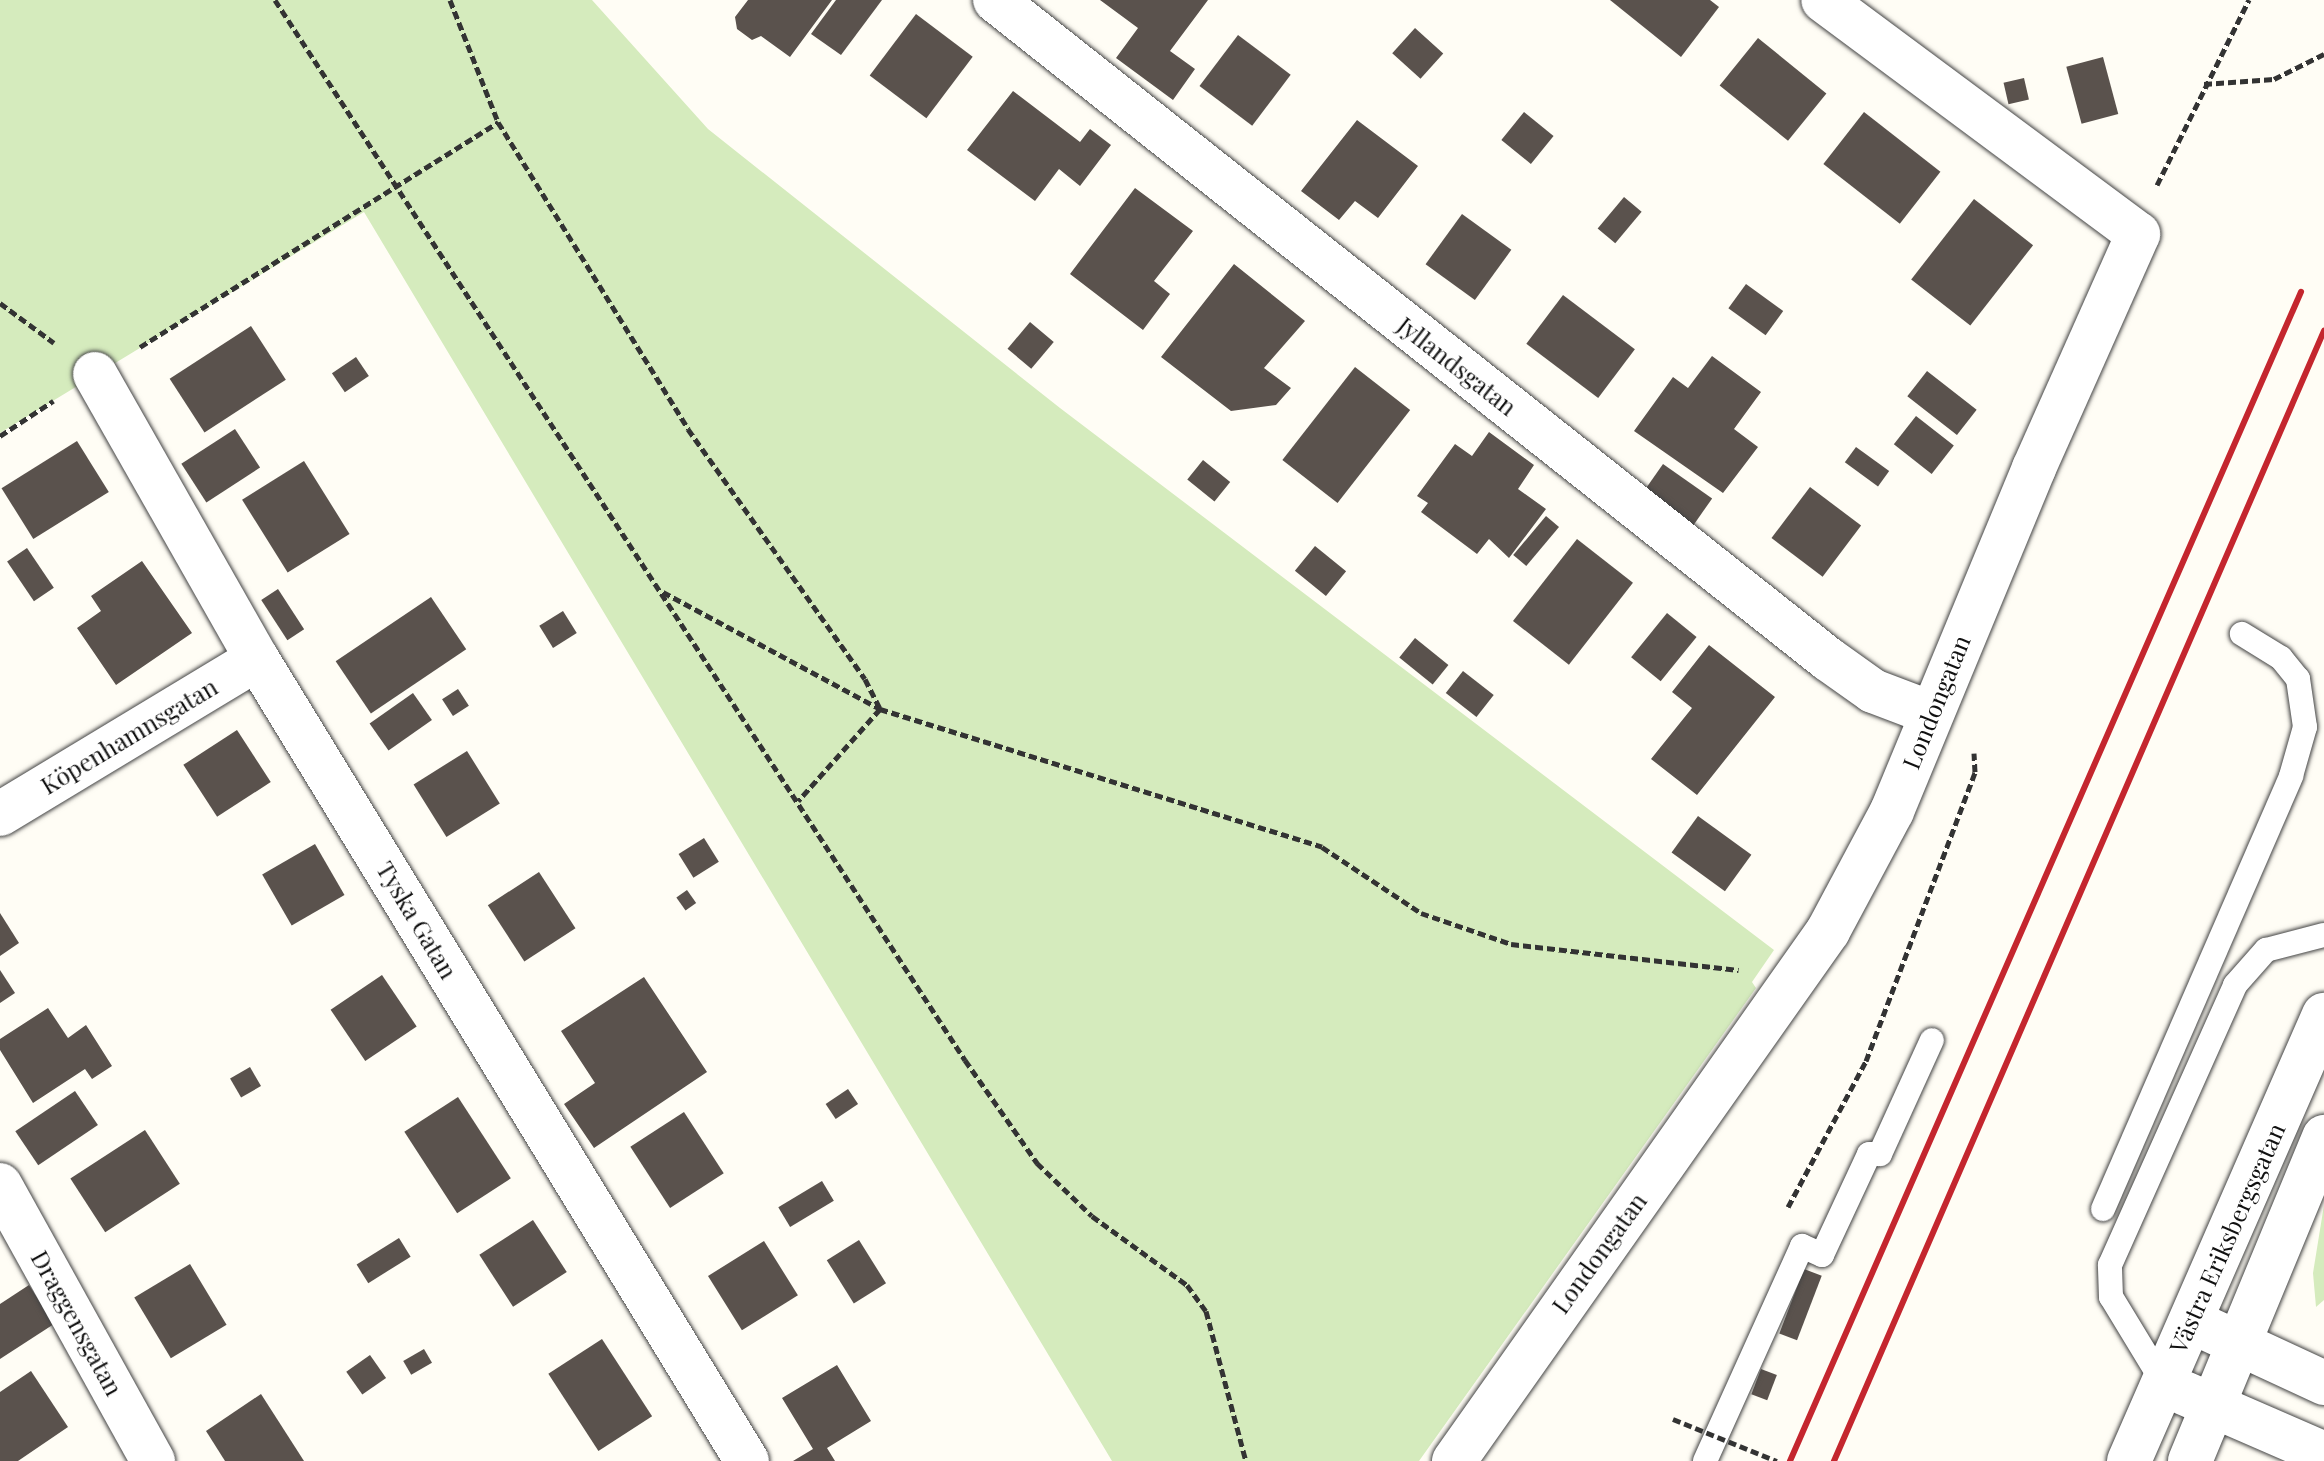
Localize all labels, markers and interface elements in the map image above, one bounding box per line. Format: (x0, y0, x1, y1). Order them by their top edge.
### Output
street label: Jyllandsgatan (1392, 311, 1522, 421)
street label: Londongatan (1896, 631, 1976, 773)
street label: Köpenhamnsgatan (35, 672, 223, 800)
street label: Tyska Gatan (371, 856, 463, 984)
street label: Västra Eriksbergsgatan (2163, 1118, 2291, 1358)
street label: Londongatan (1546, 1187, 1652, 1319)
street label: Draggensgatan (25, 1245, 129, 1401)

